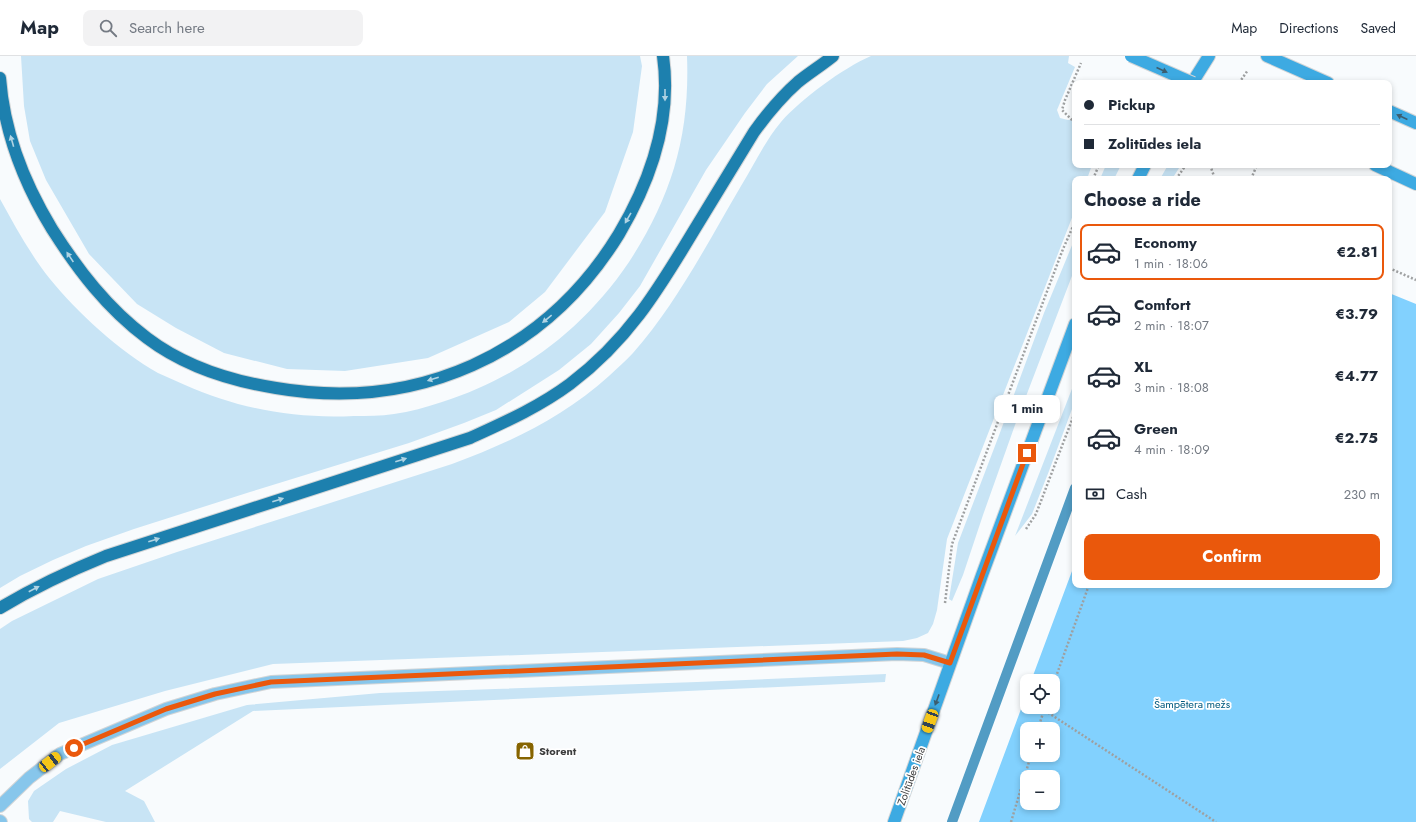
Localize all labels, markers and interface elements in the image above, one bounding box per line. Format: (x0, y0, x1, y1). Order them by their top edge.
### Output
search box (83, 10, 363, 46)
text: Map (20, 14, 59, 41)
icon: search (97, 17, 119, 39)
text: Search here (129, 17, 205, 39)
text: Map (1231, 18, 1257, 38)
text: Directions (1279, 18, 1339, 38)
text: Saved (1361, 18, 1396, 38)
one-way arrow (1156, 67, 1168, 73)
one-way arrow (662, 89, 668, 102)
text: Pickup (1108, 94, 1155, 116)
one-way arrow (1397, 114, 1408, 120)
text: Zolitūdes iela (1108, 133, 1201, 155)
one-way arrow (9, 135, 15, 147)
text: Choose a ride (1084, 187, 1201, 213)
one-way arrow (624, 212, 631, 224)
text: Economy (1134, 232, 1197, 254)
icon: car (1086, 234, 1122, 270)
text: €2.81 (1336, 241, 1378, 263)
one-way arrow (66, 252, 74, 262)
text: 1 min · 18:06 (1134, 254, 1208, 273)
text: Comfort (1134, 294, 1191, 316)
icon: car (1086, 296, 1122, 332)
text: €3.79 (1335, 303, 1378, 325)
one-way arrow (542, 315, 553, 323)
text: 2 min · 18:07 (1134, 316, 1209, 335)
text: XL (1134, 356, 1152, 378)
icon: car (1086, 358, 1122, 394)
text: €4.77 (1335, 365, 1378, 387)
one-way arrow (427, 376, 439, 382)
text: 3 min · 18:08 (1134, 378, 1209, 397)
callout: 1 min (994, 395, 1060, 423)
text: 1 min (1011, 399, 1043, 418)
text: Green (1134, 418, 1178, 440)
icon: car (1086, 420, 1122, 456)
text: €2.75 (1335, 427, 1378, 449)
text: 4 min · 18:09 (1134, 440, 1210, 459)
route end (1018, 444, 1036, 462)
one-way arrow (396, 457, 408, 463)
icon: cash (1084, 483, 1106, 505)
text: Cash (1116, 483, 1147, 505)
text: 230 m (1344, 485, 1380, 504)
one-way arrow (272, 497, 284, 503)
button: Confirm (1084, 534, 1380, 580)
one-way arrow (148, 537, 160, 543)
one-way arrow (28, 586, 40, 592)
map controls (1020, 674, 1060, 810)
button: locate (1020, 674, 1060, 714)
one-way arrow (934, 695, 940, 707)
park label: Šampētera mežs (1154, 696, 1231, 712)
car (920, 708, 940, 734)
button: + (1020, 722, 1060, 762)
route start (65, 739, 83, 757)
shop icon: Storent (514, 740, 536, 762)
place label: Storent (539, 743, 577, 759)
street label: Zolitūdes iela (893, 744, 929, 808)
car (37, 750, 63, 774)
button: − (1020, 770, 1060, 810)

